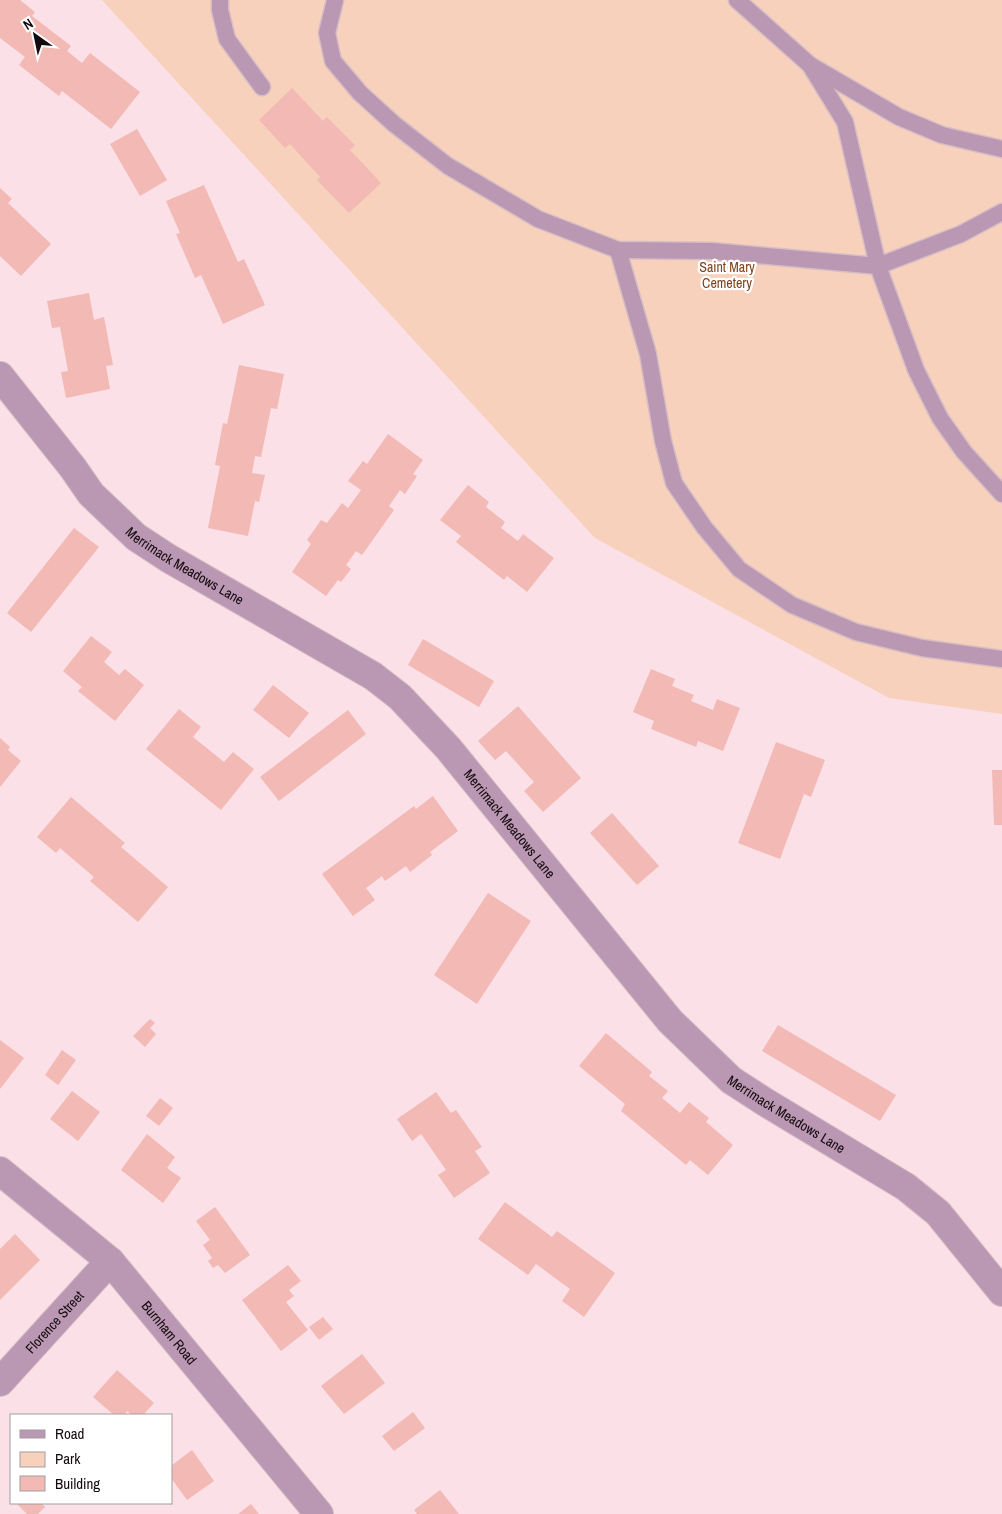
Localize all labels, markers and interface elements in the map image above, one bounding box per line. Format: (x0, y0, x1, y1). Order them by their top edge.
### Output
north arrow (10, 10, 60, 60)
text: N (20, 14, 36, 34)
park label: Saint Mary Cemetery (699, 258, 755, 292)
street label: Merrimack Meadows Lane (122, 523, 247, 609)
street label: Merrimack Meadows Lane (460, 766, 559, 882)
street label: Merrimack Meadows Lane (724, 1071, 849, 1157)
street label: Florence Street (21, 1287, 88, 1357)
street label: Burnham Road (138, 1297, 201, 1368)
legend (10, 1414, 172, 1504)
text: Road (55, 1423, 84, 1444)
text: Park (55, 1448, 81, 1469)
text: Building (55, 1473, 100, 1494)

